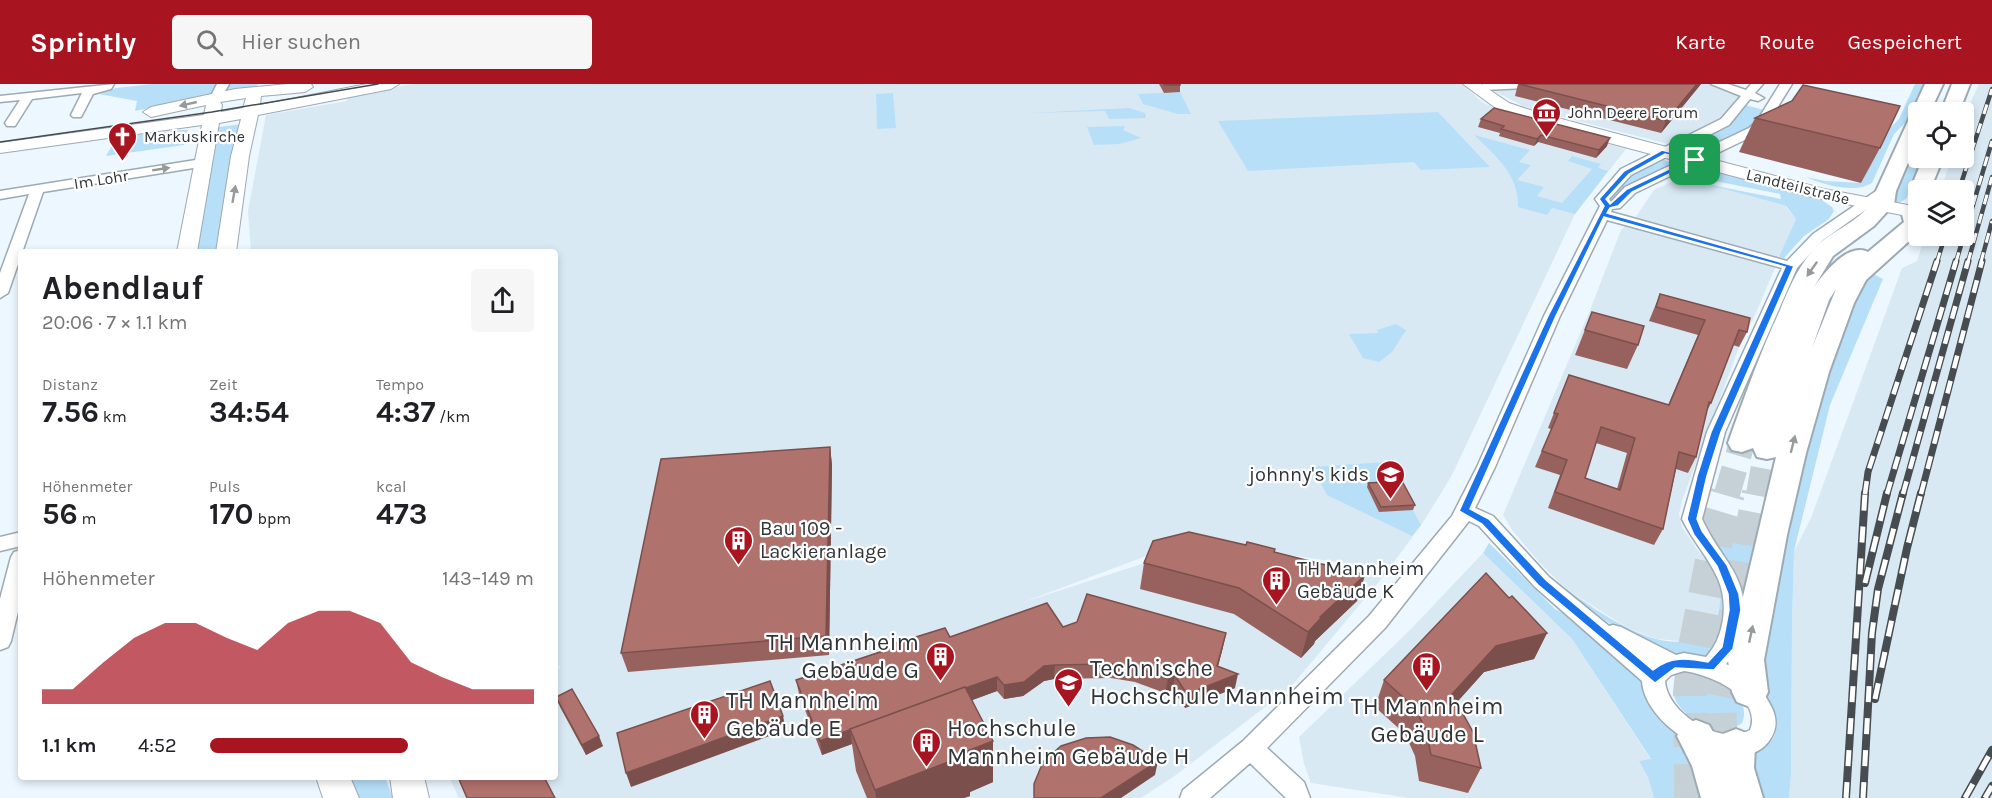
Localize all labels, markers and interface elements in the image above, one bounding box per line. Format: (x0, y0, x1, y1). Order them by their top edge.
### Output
search box (172, 15, 592, 69)
text: Sprintly (30, 26, 136, 59)
icon: search (193, 26, 226, 59)
text: Hier suchen (241, 29, 361, 55)
text: Karte (1675, 30, 1726, 54)
text: Route (1759, 30, 1815, 54)
text: Gespeichert (1848, 30, 1962, 54)
museum icon: John Deere Forum (1531, 96, 1563, 138)
one-way arrow (179, 99, 197, 109)
map controls (1908, 102, 1974, 246)
button: locate (1908, 102, 1974, 168)
place label: John Deere Forum (1568, 103, 1698, 122)
church icon: Markuskirche (107, 120, 139, 162)
place label: Markuskirche (144, 127, 245, 146)
pin (1669, 134, 1720, 185)
icon: arrive (1678, 143, 1711, 176)
one-way arrow (152, 164, 171, 173)
street label: Landteilstraße (1744, 164, 1852, 209)
street label: Im Lohr (72, 166, 130, 193)
button: layers (1908, 180, 1974, 246)
one-way arrow (229, 184, 238, 203)
one-way arrow (1806, 260, 1818, 276)
text: Abendlauf (42, 269, 203, 307)
button: share (471, 269, 534, 332)
text: 20:06 · 7 × 1.1 km (42, 311, 187, 334)
text: Distanz (42, 375, 98, 394)
text: Zeit (209, 375, 237, 394)
text: Tempo (376, 375, 424, 394)
text: 7.56 (42, 394, 99, 430)
text: 34:54 (209, 394, 289, 430)
text: 4:37 (376, 394, 436, 430)
text: km (99, 407, 127, 426)
text: /km (436, 407, 470, 426)
one-way arrow (1788, 434, 1798, 453)
school or university icon: johnny's kids (1374, 458, 1406, 500)
place label: johnny's kids (1247, 463, 1369, 486)
text: Höhenmeter (42, 477, 132, 496)
text: Puls (209, 477, 240, 496)
text: kcal (376, 477, 407, 496)
text: 56 (42, 496, 78, 532)
text: 170 (209, 496, 254, 532)
text: 473 (376, 496, 427, 532)
text: m (78, 509, 96, 528)
text: bpm (254, 509, 291, 528)
place label: Bau 109 - Lackieranlage (760, 517, 887, 563)
building icon: Bau 109 - Lackieranlage (723, 524, 755, 566)
place label: TH Mannheim Gebäude K (1297, 557, 1424, 603)
building icon: TH Mannheim Gebäude K (1260, 564, 1292, 606)
text: Höhenmeter (42, 567, 155, 590)
text: 143–149 m (442, 567, 534, 590)
one-way arrow (1747, 624, 1756, 643)
place label: TH Mannheim Gebäude G (766, 628, 919, 684)
building icon: TH Mannheim Gebäude G (924, 640, 956, 682)
building icon: TH Mannheim Gebäude L (1411, 650, 1443, 692)
place label: Technische Hochschule Mannheim (1090, 654, 1344, 710)
school or university icon: Technische Hochschule Mannheim (1053, 666, 1085, 708)
place label: TH Mannheim Gebäude E (726, 686, 879, 742)
place label: TH Mannheim Gebäude L (1351, 692, 1503, 748)
building icon: TH Mannheim Gebäude E (689, 698, 721, 740)
place label: Hochschule Mannheim Gebäude H (947, 714, 1190, 770)
building icon: Hochschule Mannheim Gebäude H (910, 726, 942, 768)
text: 1.1 km (42, 734, 96, 757)
text: 4:52 (138, 734, 177, 757)

